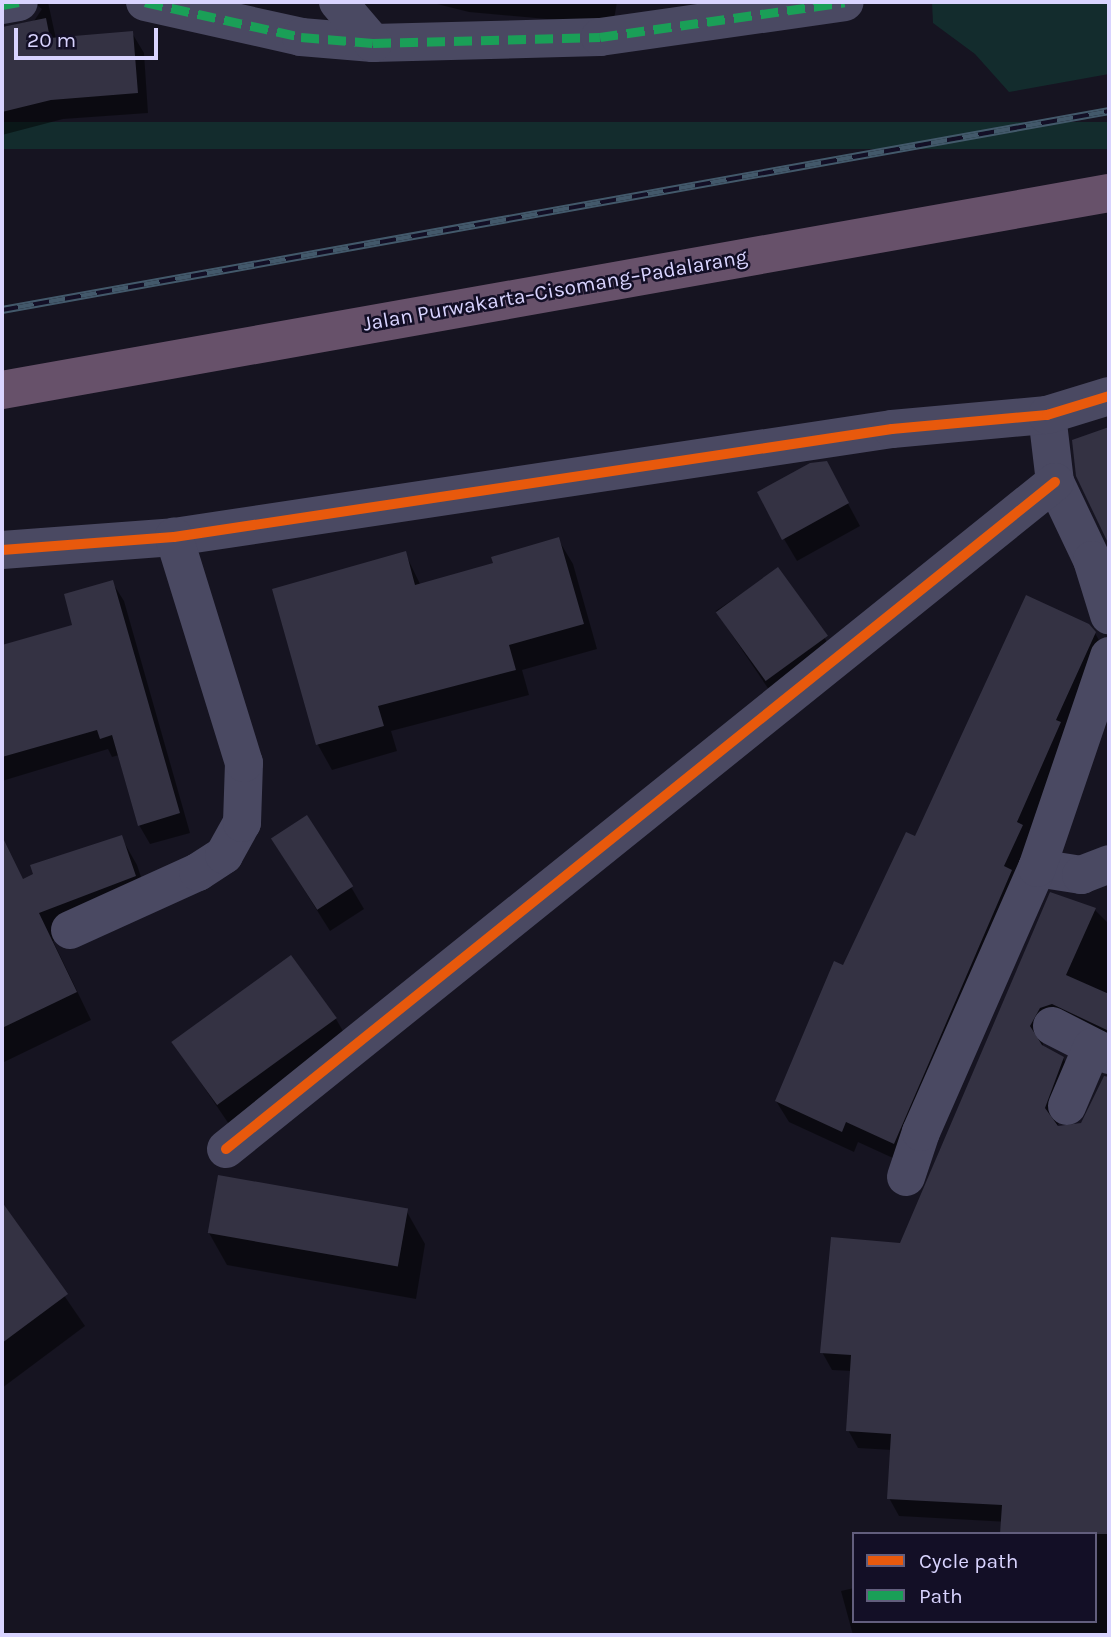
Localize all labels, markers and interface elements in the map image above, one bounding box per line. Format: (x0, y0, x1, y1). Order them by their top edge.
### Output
scale bar (18, 14, 161, 58)
text: 20 m (27, 28, 76, 52)
street label: Jalan Purwakarta–Cisomang–Padalarang (361, 244, 749, 336)
legend (852, 1532, 1097, 1623)
text: Cycle path (919, 1549, 1019, 1573)
text: Path (919, 1584, 963, 1608)

